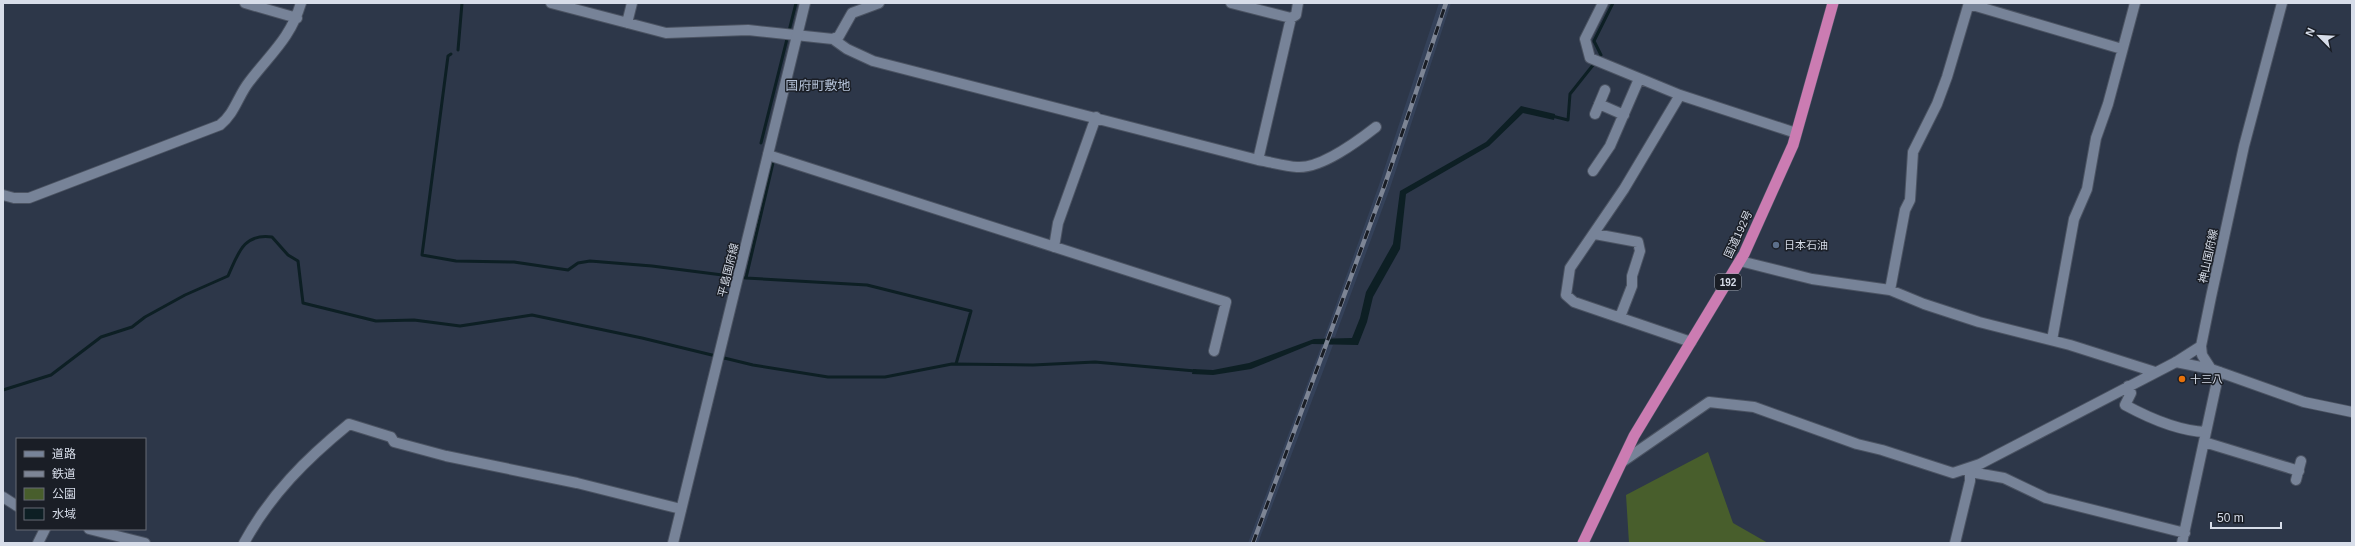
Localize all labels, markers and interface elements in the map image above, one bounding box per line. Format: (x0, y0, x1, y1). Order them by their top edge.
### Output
north arrow (2299, 16, 2339, 56)
text: N (2303, 26, 2317, 38)
district label: 国府町敷地 (785, 78, 851, 93)
street label: 国道192号 (1722, 208, 1754, 260)
street label: 神山国府線 (2196, 228, 2220, 284)
place label: 日本石油 (1784, 239, 1828, 251)
marker: 日本石油 (1771, 240, 1781, 250)
street label: 平島国府線 (716, 242, 740, 298)
road number: 192 (1715, 274, 1741, 290)
place label: 十三八 (2190, 373, 2223, 385)
marker: 十三八 (2177, 374, 2187, 384)
legend (16, 438, 146, 530)
text: 道路 (52, 447, 76, 461)
text: 鉄道 (52, 467, 76, 481)
text: 公園 (52, 487, 76, 501)
scale bar (2211, 504, 2281, 530)
text: 水域 (52, 507, 76, 521)
text: 50 m (2217, 511, 2244, 525)

